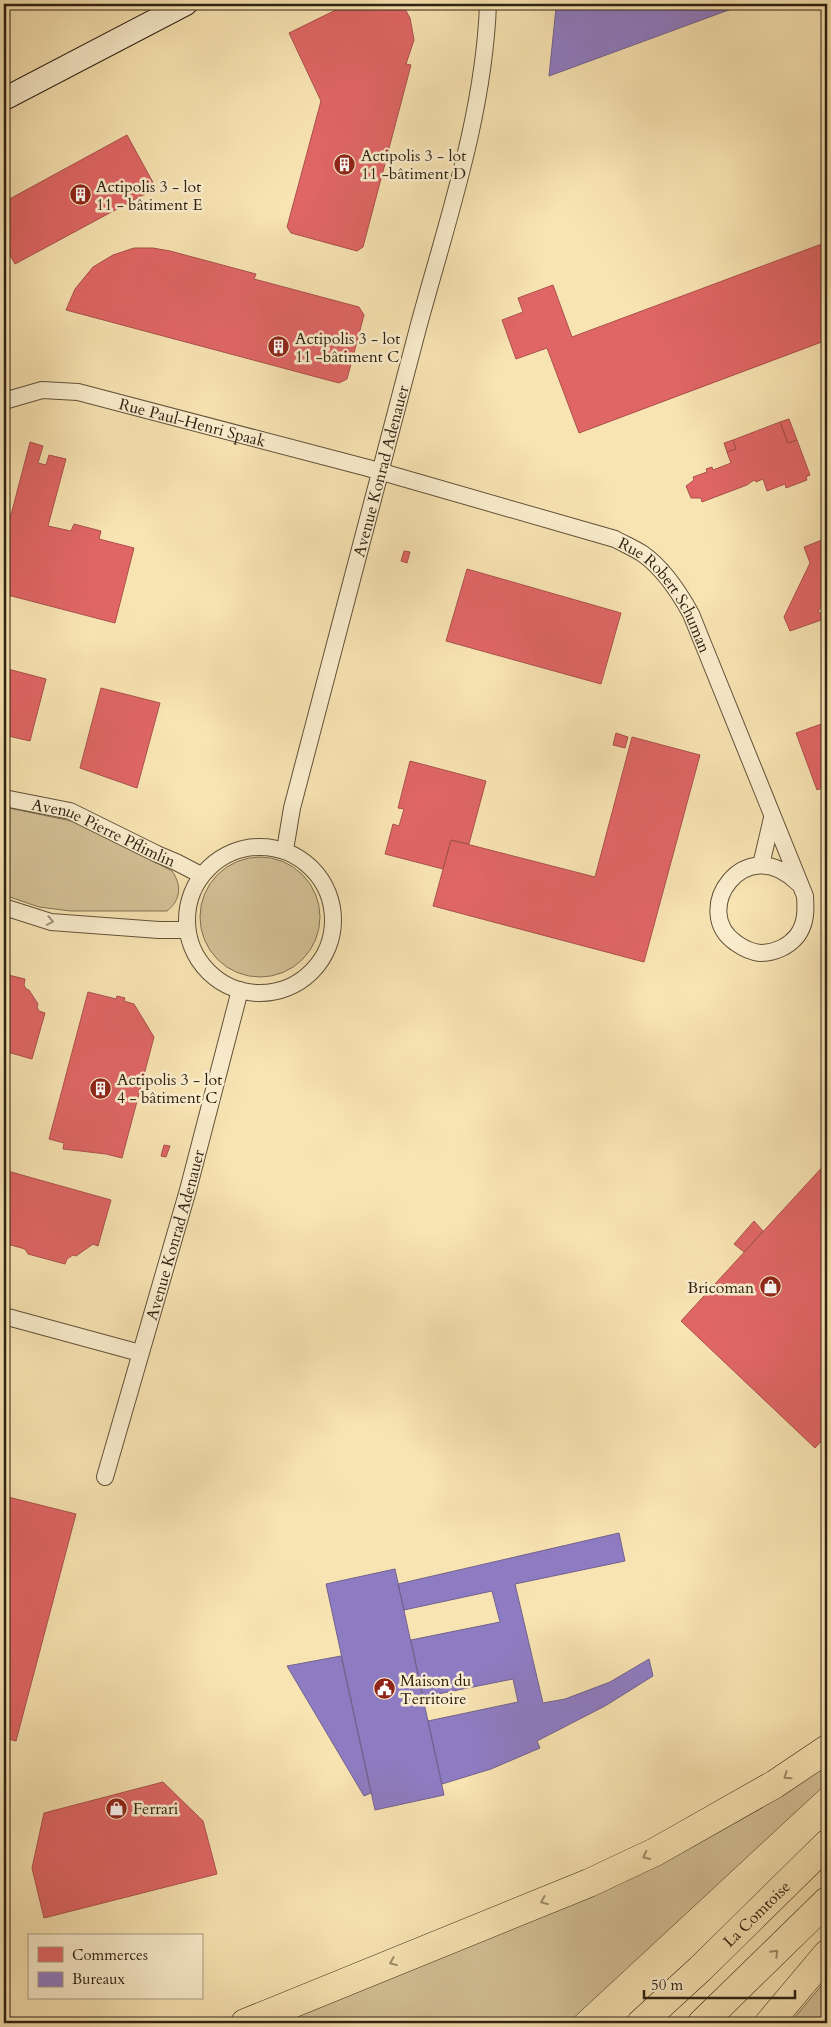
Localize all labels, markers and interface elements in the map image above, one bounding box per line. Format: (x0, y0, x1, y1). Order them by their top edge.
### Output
place label: Actipolis 3 - lot 11 -bâtiment D (361, 145, 466, 185)
building icon: Actipolis 3 - lot 11 -bâtiment D (333, 152, 357, 176)
place label: Actipolis 3 - lot 11 - bâtiment E (96, 176, 202, 216)
building icon: Actipolis 3 - lot 11 - bâtiment E (68, 183, 92, 207)
place label: Actipolis 3 - lot 11 -bâtiment C (295, 328, 400, 368)
building icon: Actipolis 3 - lot 11 -bâtiment C (267, 335, 291, 359)
street label: Avenue Konrad Adenauer (348, 383, 415, 559)
street label: Rue Paul-Henri Spaak (116, 393, 269, 453)
street label: Rue Robert Schuman (614, 533, 716, 656)
street label: Avenue Pierre Pflimlin (30, 794, 179, 872)
one-way arrow (46, 915, 55, 925)
place label: Actipolis 3 - lot 4 - bâtiment C (117, 1069, 222, 1109)
building icon: Actipolis 3 - lot 4 - bâtiment C (89, 1076, 113, 1100)
street label: Avenue Konrad Adenauer (141, 1147, 210, 1323)
shop icon: Bricoman (758, 1275, 782, 1299)
place label: Bricoman (687, 1277, 754, 1299)
place label: Maison du Territoire (400, 1670, 471, 1710)
public building icon: Maison du Territoire (372, 1677, 396, 1701)
one-way arrow (783, 1770, 793, 1779)
shop icon: Ferrari (105, 1796, 129, 1820)
place label: Ferrari (133, 1798, 179, 1820)
one-way arrow (642, 1850, 651, 1860)
street label: La Comtoise (719, 1876, 795, 1952)
one-way arrow (540, 1895, 549, 1905)
legend (28, 1934, 202, 2000)
text: Commerces (72, 1945, 148, 1965)
one-way arrow (769, 1950, 778, 1959)
one-way arrow (389, 1956, 398, 1967)
scale bar (644, 1967, 795, 1999)
text: Bureaux (72, 1969, 125, 1989)
text: 50 m (651, 1975, 683, 1995)

